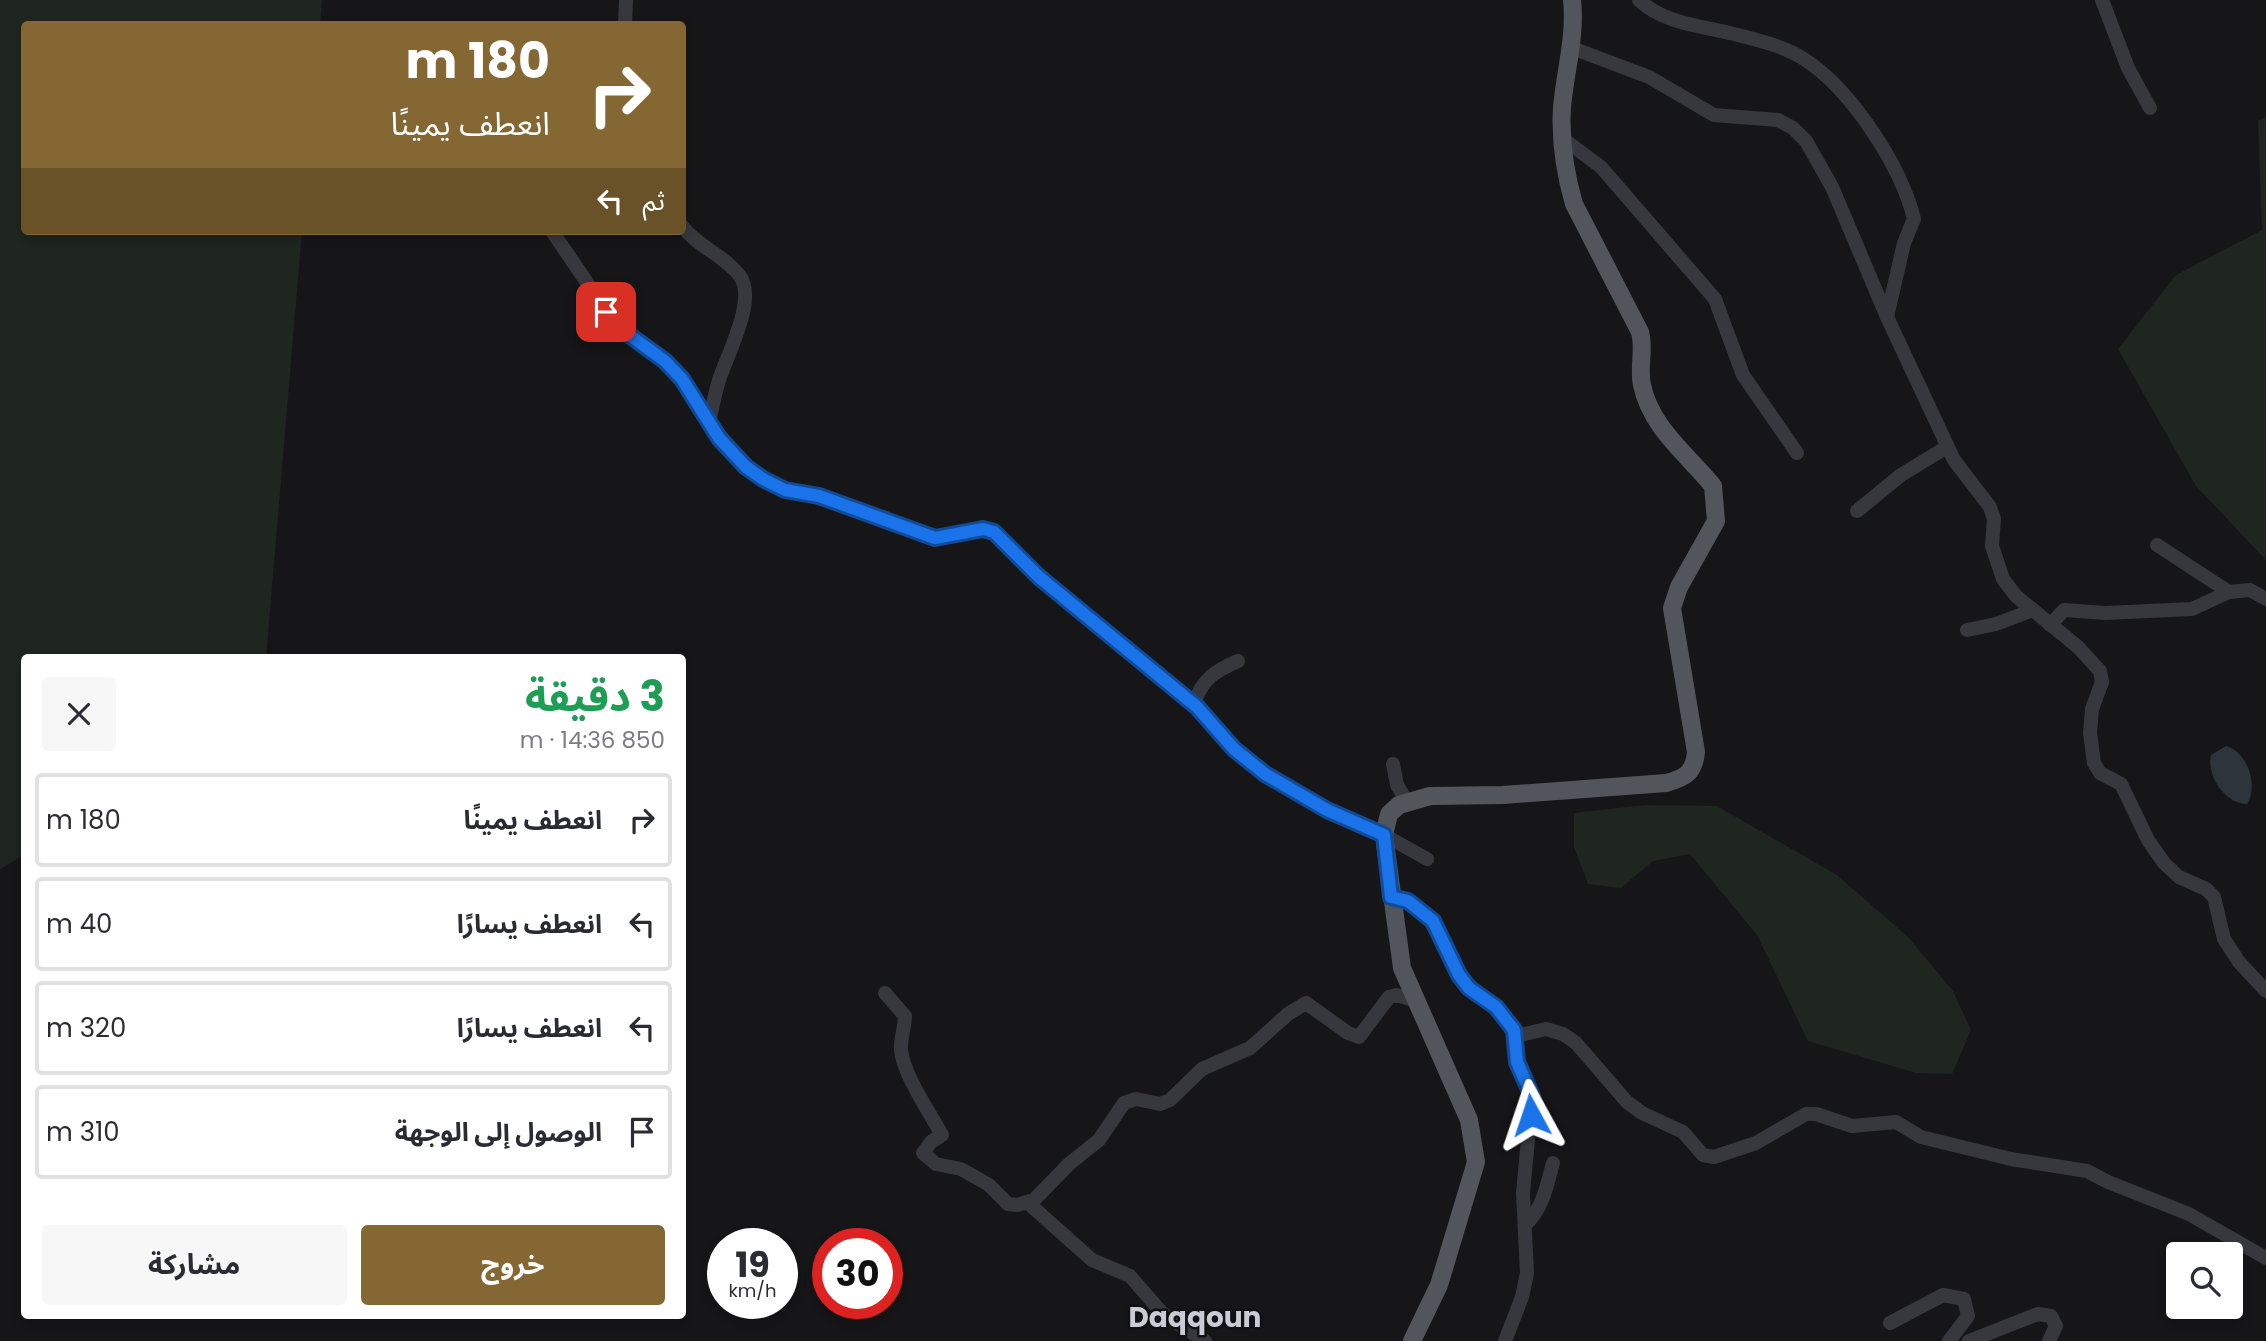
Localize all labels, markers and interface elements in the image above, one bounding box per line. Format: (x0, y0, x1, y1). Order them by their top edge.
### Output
text: 180 m (406, 27, 550, 95)
icon: right (574, 49, 665, 140)
text: انعطف يمينًا (390, 101, 550, 146)
icon: left (591, 182, 629, 220)
text: ثم (643, 183, 665, 219)
pin (576, 282, 636, 342)
icon: arrive (587, 293, 625, 331)
text: 3 دقيقة (525, 667, 665, 726)
button: close (42, 677, 116, 751)
text: 850 m · 14:36 (520, 724, 665, 756)
icon: right (623, 801, 661, 839)
text: 180 m (46, 802, 121, 838)
text: انعطف يمينًا (464, 802, 602, 838)
icon: left (623, 905, 661, 943)
text: 40 m (46, 906, 112, 942)
text: انعطف يسارًا (457, 906, 602, 942)
icon: left (623, 1009, 661, 1047)
text: 320 m (46, 1010, 126, 1046)
text: انعطف يسارًا (457, 1010, 602, 1046)
position arrow (1494, 1078, 1568, 1152)
icon: arrive (623, 1113, 661, 1151)
text: 310 m (46, 1114, 120, 1150)
text: الوصول إلى الوجهة (395, 1114, 602, 1150)
button: مشاركة (42, 1225, 347, 1305)
button: خروج (361, 1225, 665, 1305)
speed limit sign: 30 (812, 1228, 903, 1319)
text: 19 (735, 1240, 770, 1289)
map controls (2166, 1242, 2243, 1319)
button: search (2166, 1242, 2243, 1319)
text: km/h (729, 1278, 776, 1303)
district label: Daqqoun (1129, 1298, 1261, 1337)

